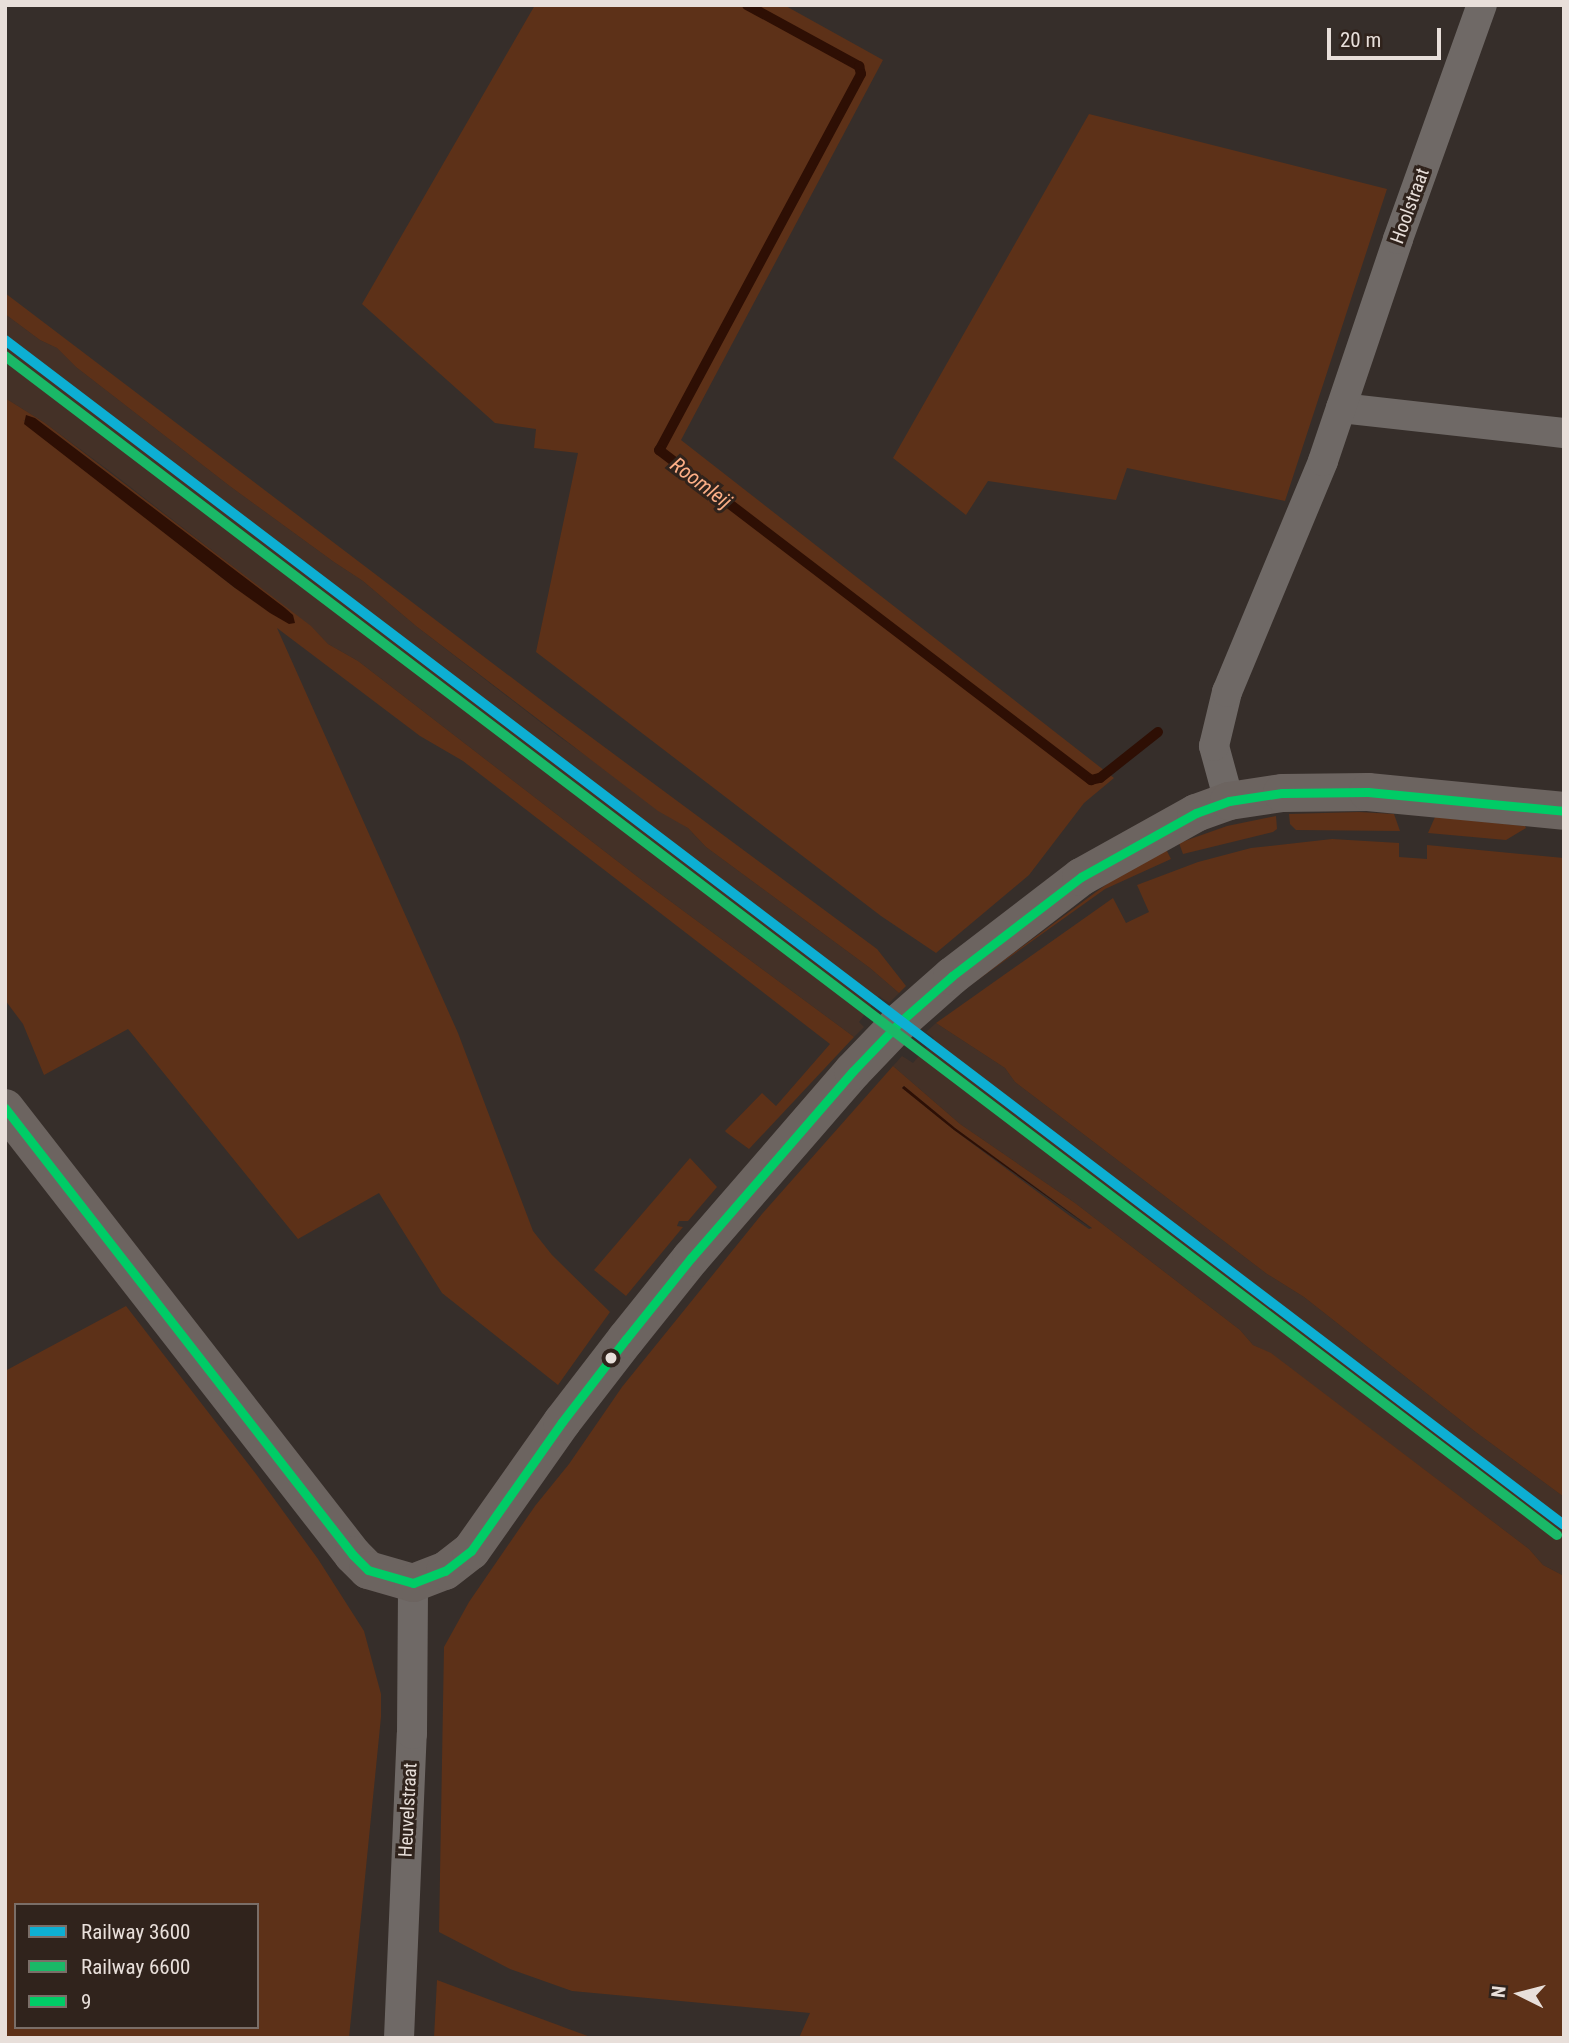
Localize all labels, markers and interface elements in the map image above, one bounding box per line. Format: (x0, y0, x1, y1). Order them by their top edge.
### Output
scale bar (1331, 14, 1445, 58)
text: 20 m (1340, 28, 1381, 52)
street label: Hoolstraat (1386, 165, 1434, 247)
water label: Roomleij (665, 452, 737, 514)
unlabelled marker (604, 1351, 618, 1365)
street label: Heuvelstraat (394, 1762, 422, 1858)
legend (14, 1903, 259, 2029)
text: Railway 3600 (81, 1920, 190, 1944)
text: Railway 6600 (81, 1955, 190, 1979)
north arrow (1485, 1959, 1555, 2029)
text: N (1487, 1985, 1511, 1999)
text: 9 (81, 1990, 91, 2014)

